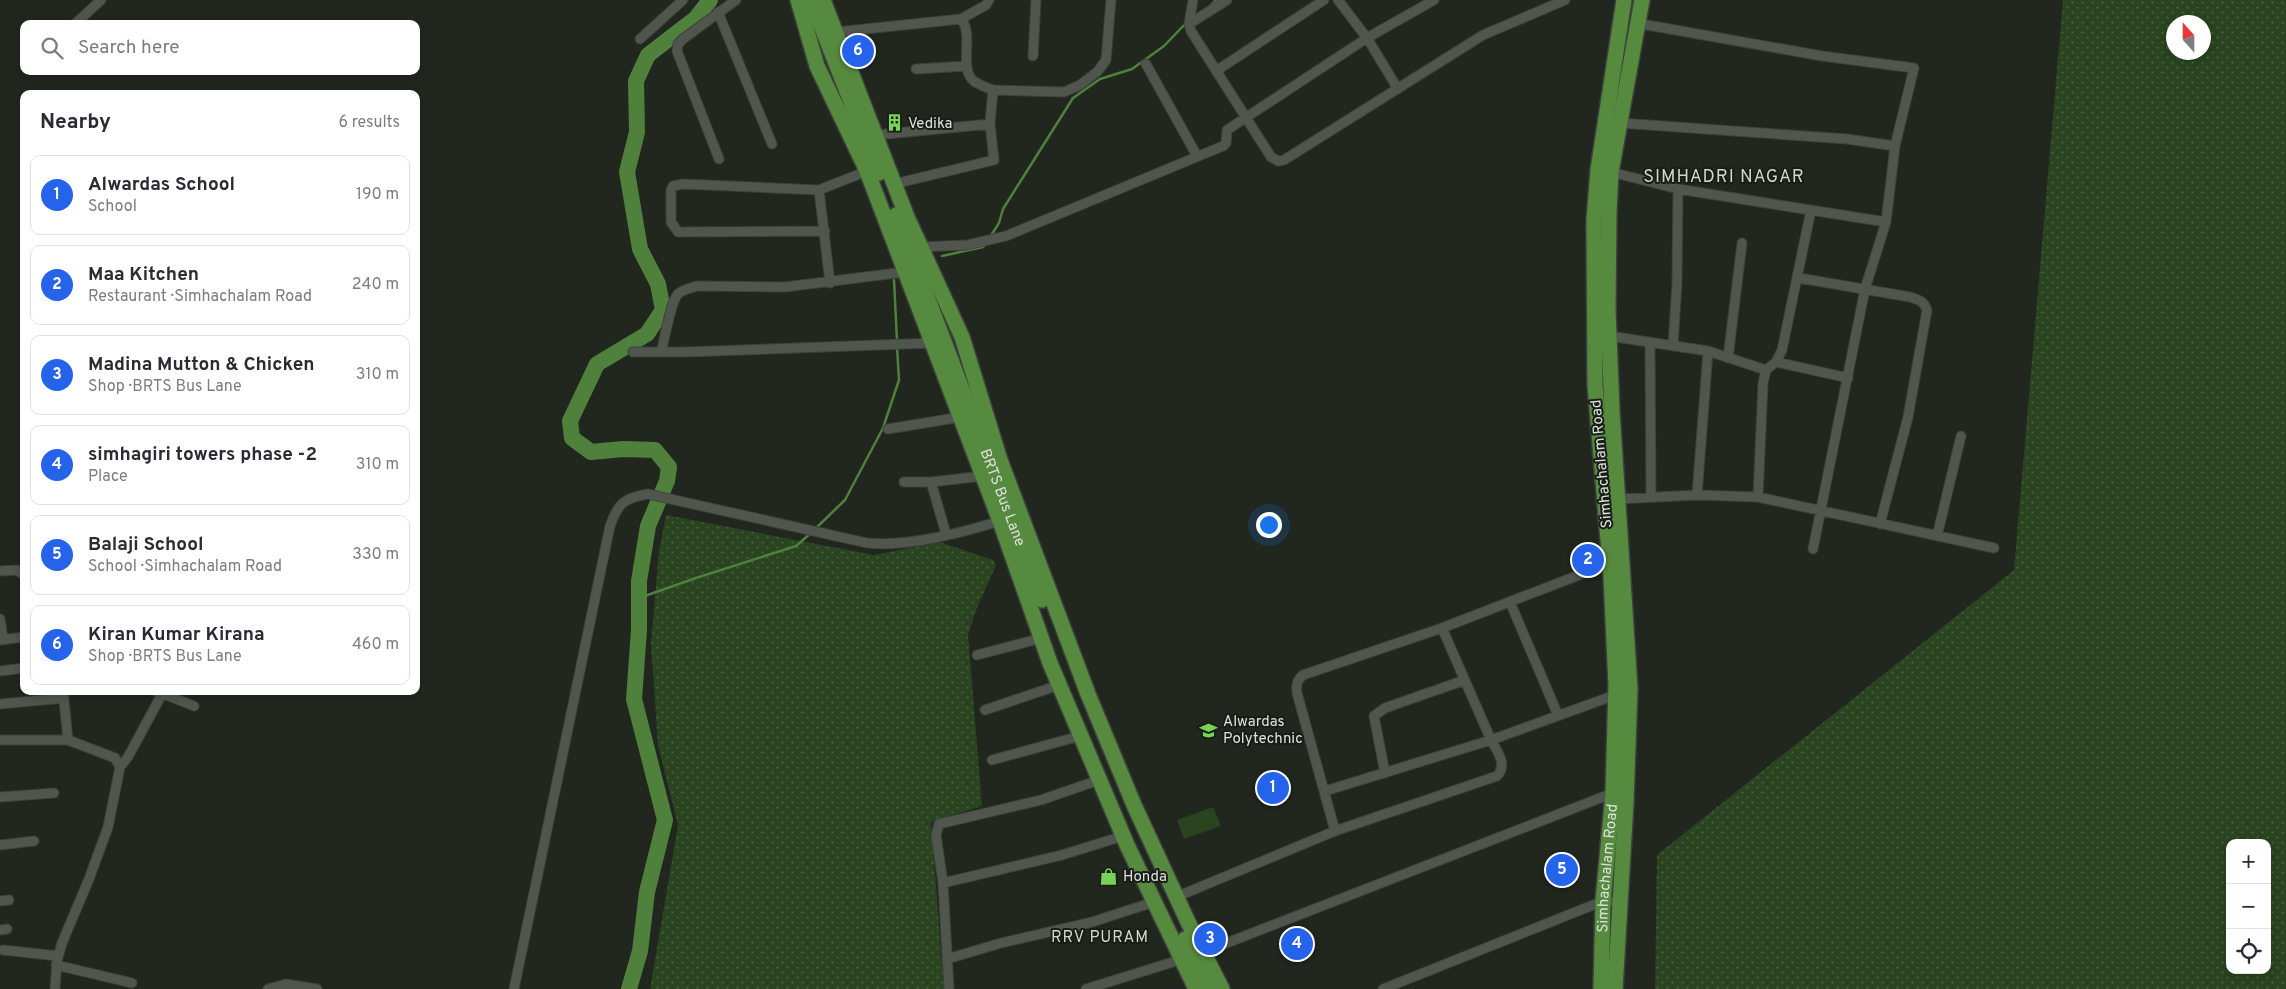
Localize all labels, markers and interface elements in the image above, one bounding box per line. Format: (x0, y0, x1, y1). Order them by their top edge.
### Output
north arrow (2166, 15, 2211, 60)
search box (20, 20, 420, 75)
pin: 6 (842, 32, 874, 70)
icon: search (38, 34, 66, 62)
text: Search here (78, 36, 180, 60)
text: Nearby (40, 109, 111, 136)
text: 6 results (338, 113, 400, 133)
building icon: Vedika (884, 113, 904, 133)
place label: Vedika (908, 115, 952, 134)
district label: SIMHADRI NAGAR (1643, 166, 1805, 189)
text: Alwardas School (88, 173, 235, 197)
text: 1 (54, 185, 60, 205)
text: 190 m (356, 185, 399, 205)
text: School (88, 197, 137, 217)
text: Maa Kitchen (88, 263, 199, 287)
text: 2 (52, 275, 62, 295)
text: 240 m (352, 275, 399, 295)
text: Restaurant · Simhachalam Road (88, 287, 312, 307)
text: Madina Mutton & Chicken (88, 353, 315, 377)
text: 3 (52, 365, 62, 385)
text: 310 m (356, 365, 399, 385)
text: Shop · BRTS Bus Lane (88, 377, 242, 397)
street label: Simhachalam Road (1587, 399, 1618, 529)
text: simhagiri towers phase -2 (88, 443, 317, 467)
street label: BRTS Bus Lane (975, 447, 1029, 549)
text: 4 (52, 455, 62, 475)
text: 310 m (356, 455, 399, 475)
text: Place (88, 467, 128, 487)
your location (1256, 512, 1282, 538)
text: Balaji School (88, 533, 204, 557)
pin: 2 (1572, 541, 1604, 579)
text: 5 (52, 545, 62, 565)
text: 330 m (352, 545, 399, 565)
text: School · Simhachalam Road (88, 557, 282, 577)
text: Kiran Kumar Kirana (88, 623, 265, 647)
text: 6 (52, 635, 62, 655)
text: 460 m (352, 635, 399, 655)
text: Shop · BRTS Bus Lane (88, 647, 242, 667)
place label: Alwardas Polytechnic (1223, 713, 1303, 749)
school or university icon: Alwardas Polytechnic (1199, 720, 1219, 740)
pin: 1 (1257, 769, 1289, 807)
street label: Simhachalam Road (1594, 803, 1623, 933)
map controls (2226, 839, 2271, 974)
button: + (2226, 839, 2271, 884)
pin: 5 (1546, 851, 1578, 889)
shop icon: Honda (1099, 866, 1119, 886)
place label: Honda (1123, 868, 1167, 887)
button: − (2226, 884, 2271, 929)
pin: 3 (1194, 920, 1226, 958)
pin: 4 (1281, 925, 1313, 963)
district label: RRV PURAM (1051, 928, 1149, 948)
button: locate (2226, 929, 2271, 974)

